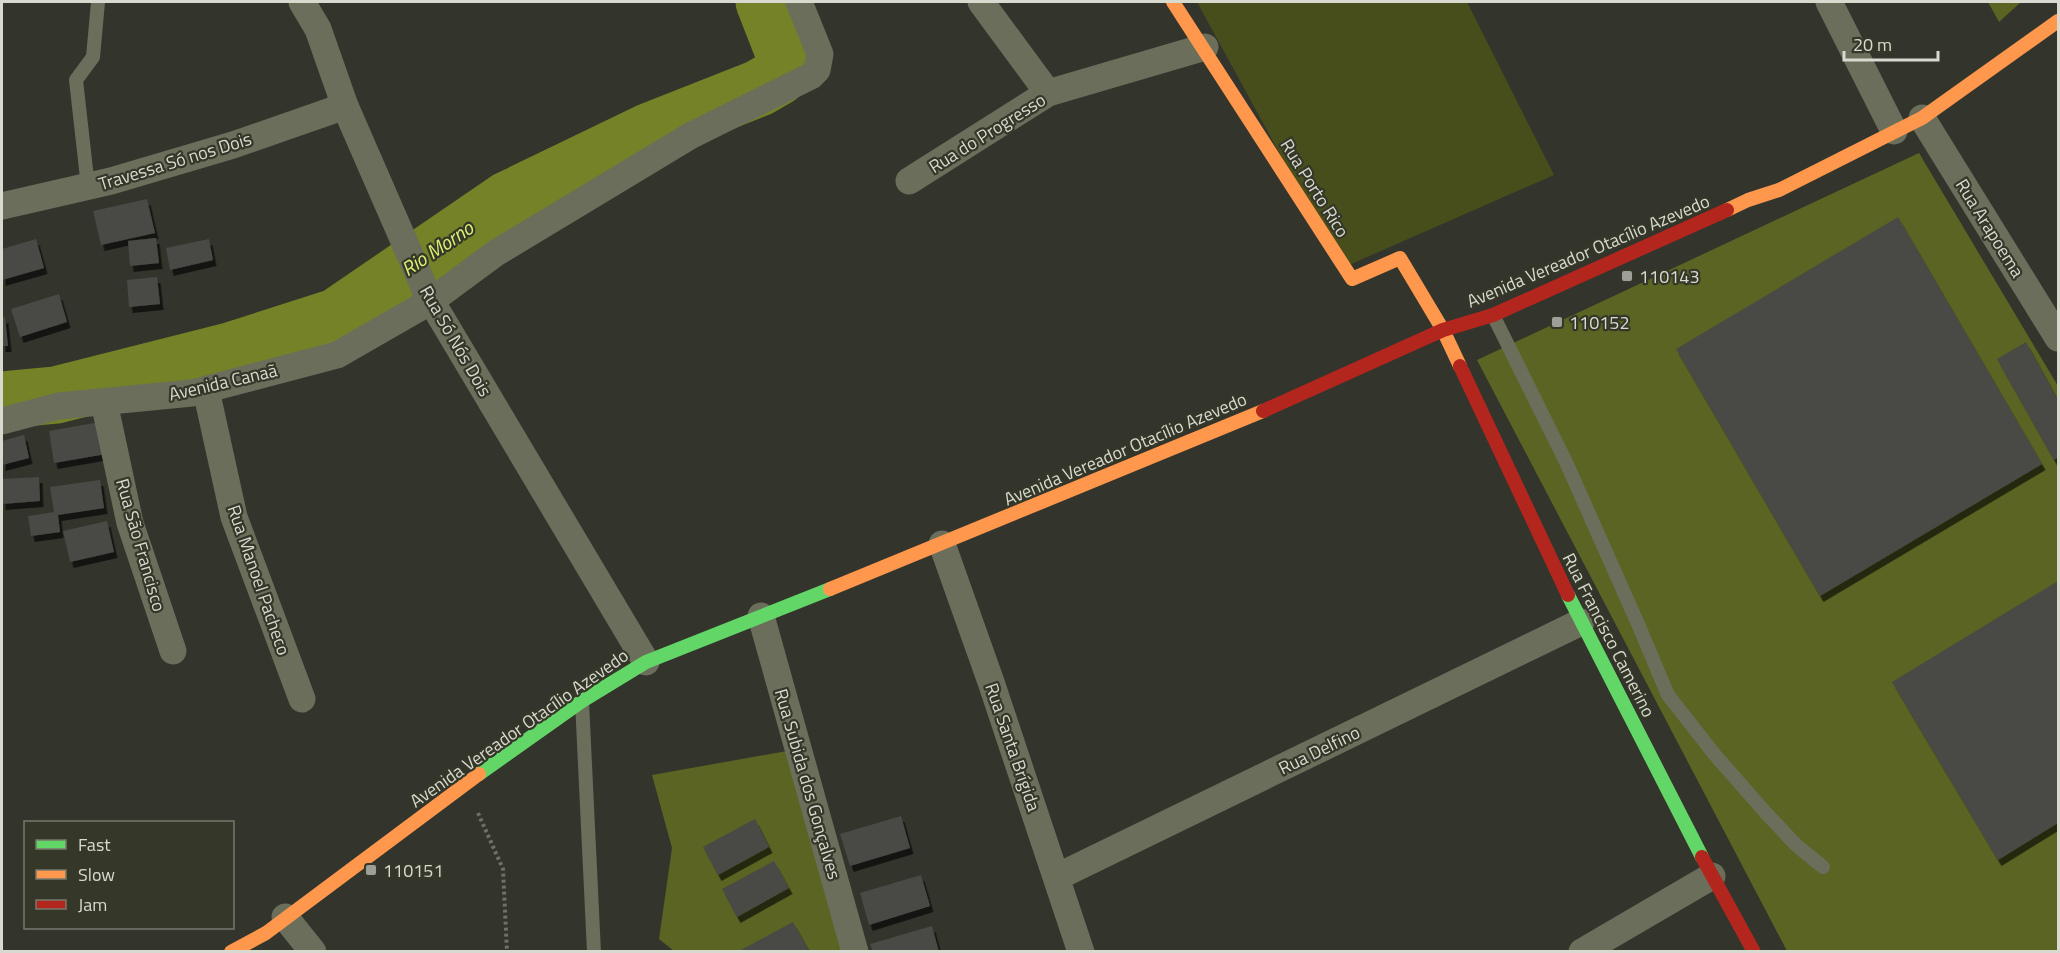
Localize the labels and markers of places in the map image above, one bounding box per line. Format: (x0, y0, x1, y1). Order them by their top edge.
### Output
place label: 110143 (1639, 263, 1699, 290)
marker: 110143 (1620, 269, 1634, 283)
place label: 110152 (1569, 309, 1629, 336)
marker: 110152 (1550, 315, 1564, 329)
place label: 110151 (383, 857, 443, 884)
marker: 110151 (364, 863, 378, 877)

